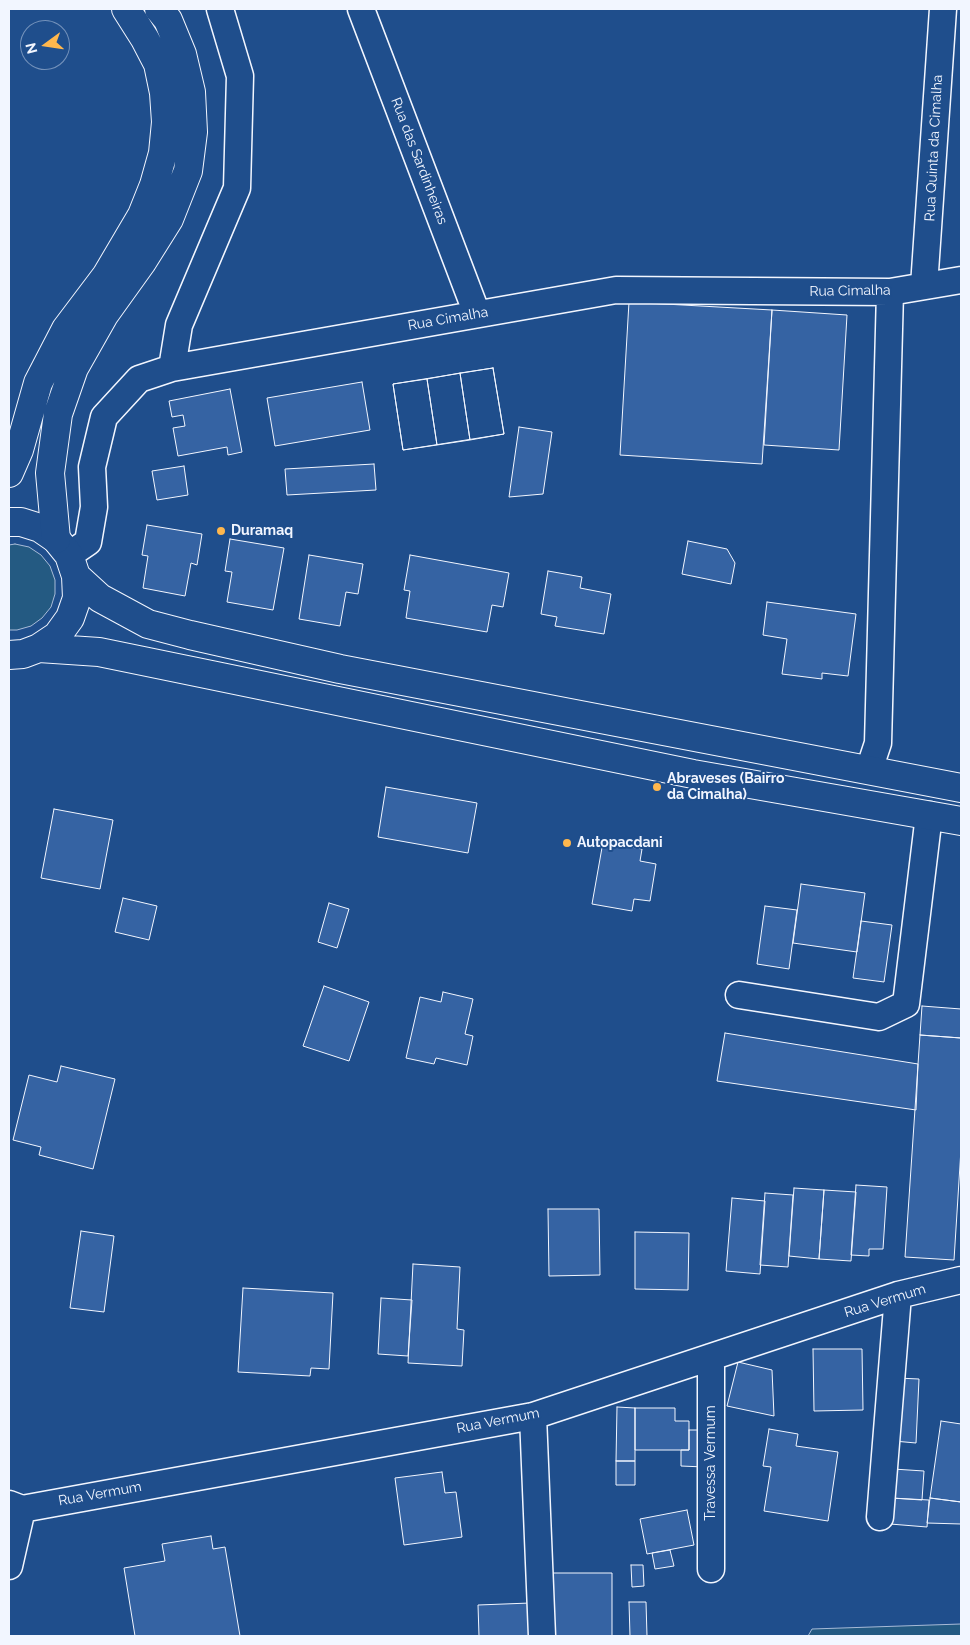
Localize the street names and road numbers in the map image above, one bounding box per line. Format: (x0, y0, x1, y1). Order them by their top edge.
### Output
street label: Rua Quinta da Cimalha (922, 74, 946, 222)
street label: Rua das Sardinheiras (387, 95, 451, 227)
street label: Rua Cimalha (809, 282, 891, 300)
street label: Rua Cimalha (407, 304, 489, 334)
street label: Rua Vermum (842, 1281, 928, 1321)
street label: Rua Vermum (455, 1405, 541, 1437)
street label: Travessa Vermum (703, 1405, 719, 1521)
street label: Rua Vermum (57, 1478, 143, 1510)

